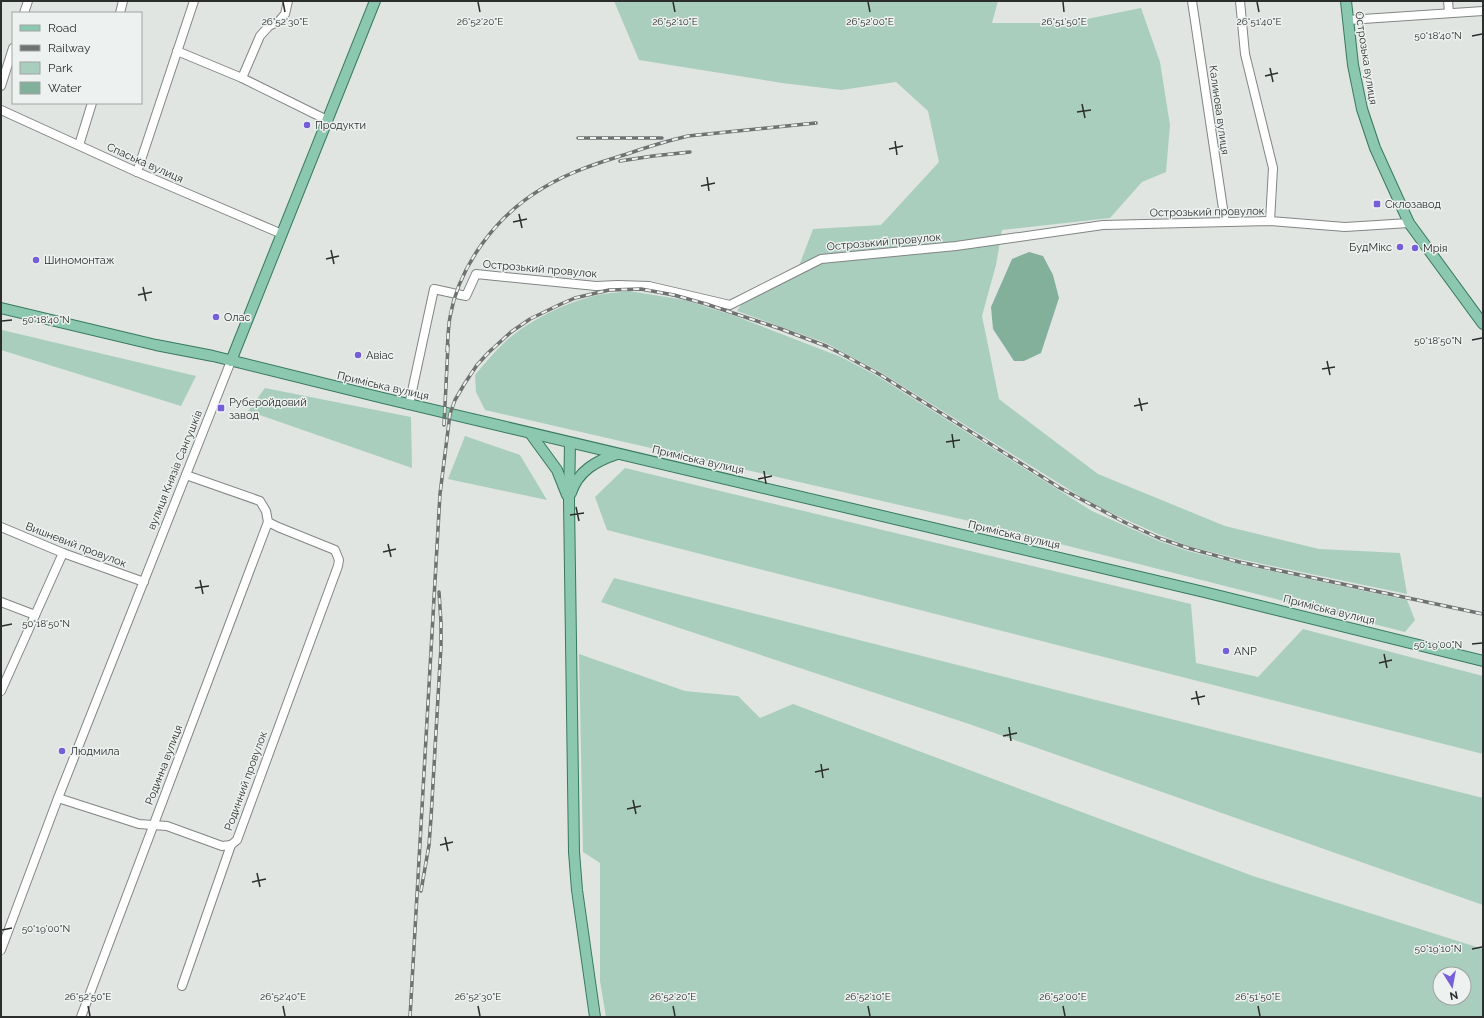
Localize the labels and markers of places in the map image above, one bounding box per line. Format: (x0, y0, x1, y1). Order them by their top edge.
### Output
place label: Продукти (315, 119, 366, 132)
marker: Продукти (302, 120, 312, 130)
place label: Склозавод (1385, 198, 1442, 211)
marker: Склозавод (1372, 199, 1382, 209)
place label: БудМікс (1349, 241, 1392, 254)
marker: БудМікс (1395, 242, 1405, 252)
place label: Мрія (1423, 242, 1448, 255)
marker: Мрія (1410, 243, 1420, 253)
place label: Шиномонтаж (44, 254, 115, 267)
marker: Шиномонтаж (31, 255, 41, 265)
place label: Олас (224, 311, 251, 324)
marker: Олас (211, 312, 221, 322)
place label: Авіас (366, 349, 394, 362)
marker: Авіас (353, 350, 363, 360)
place label: Руберойдовий завод (229, 396, 307, 422)
marker: Руберойдовий завод (216, 403, 226, 413)
place label: ANP (1234, 645, 1257, 658)
marker: ANP (1221, 646, 1231, 656)
place label: Людмила (70, 745, 119, 758)
marker: Людмила (57, 746, 67, 756)

